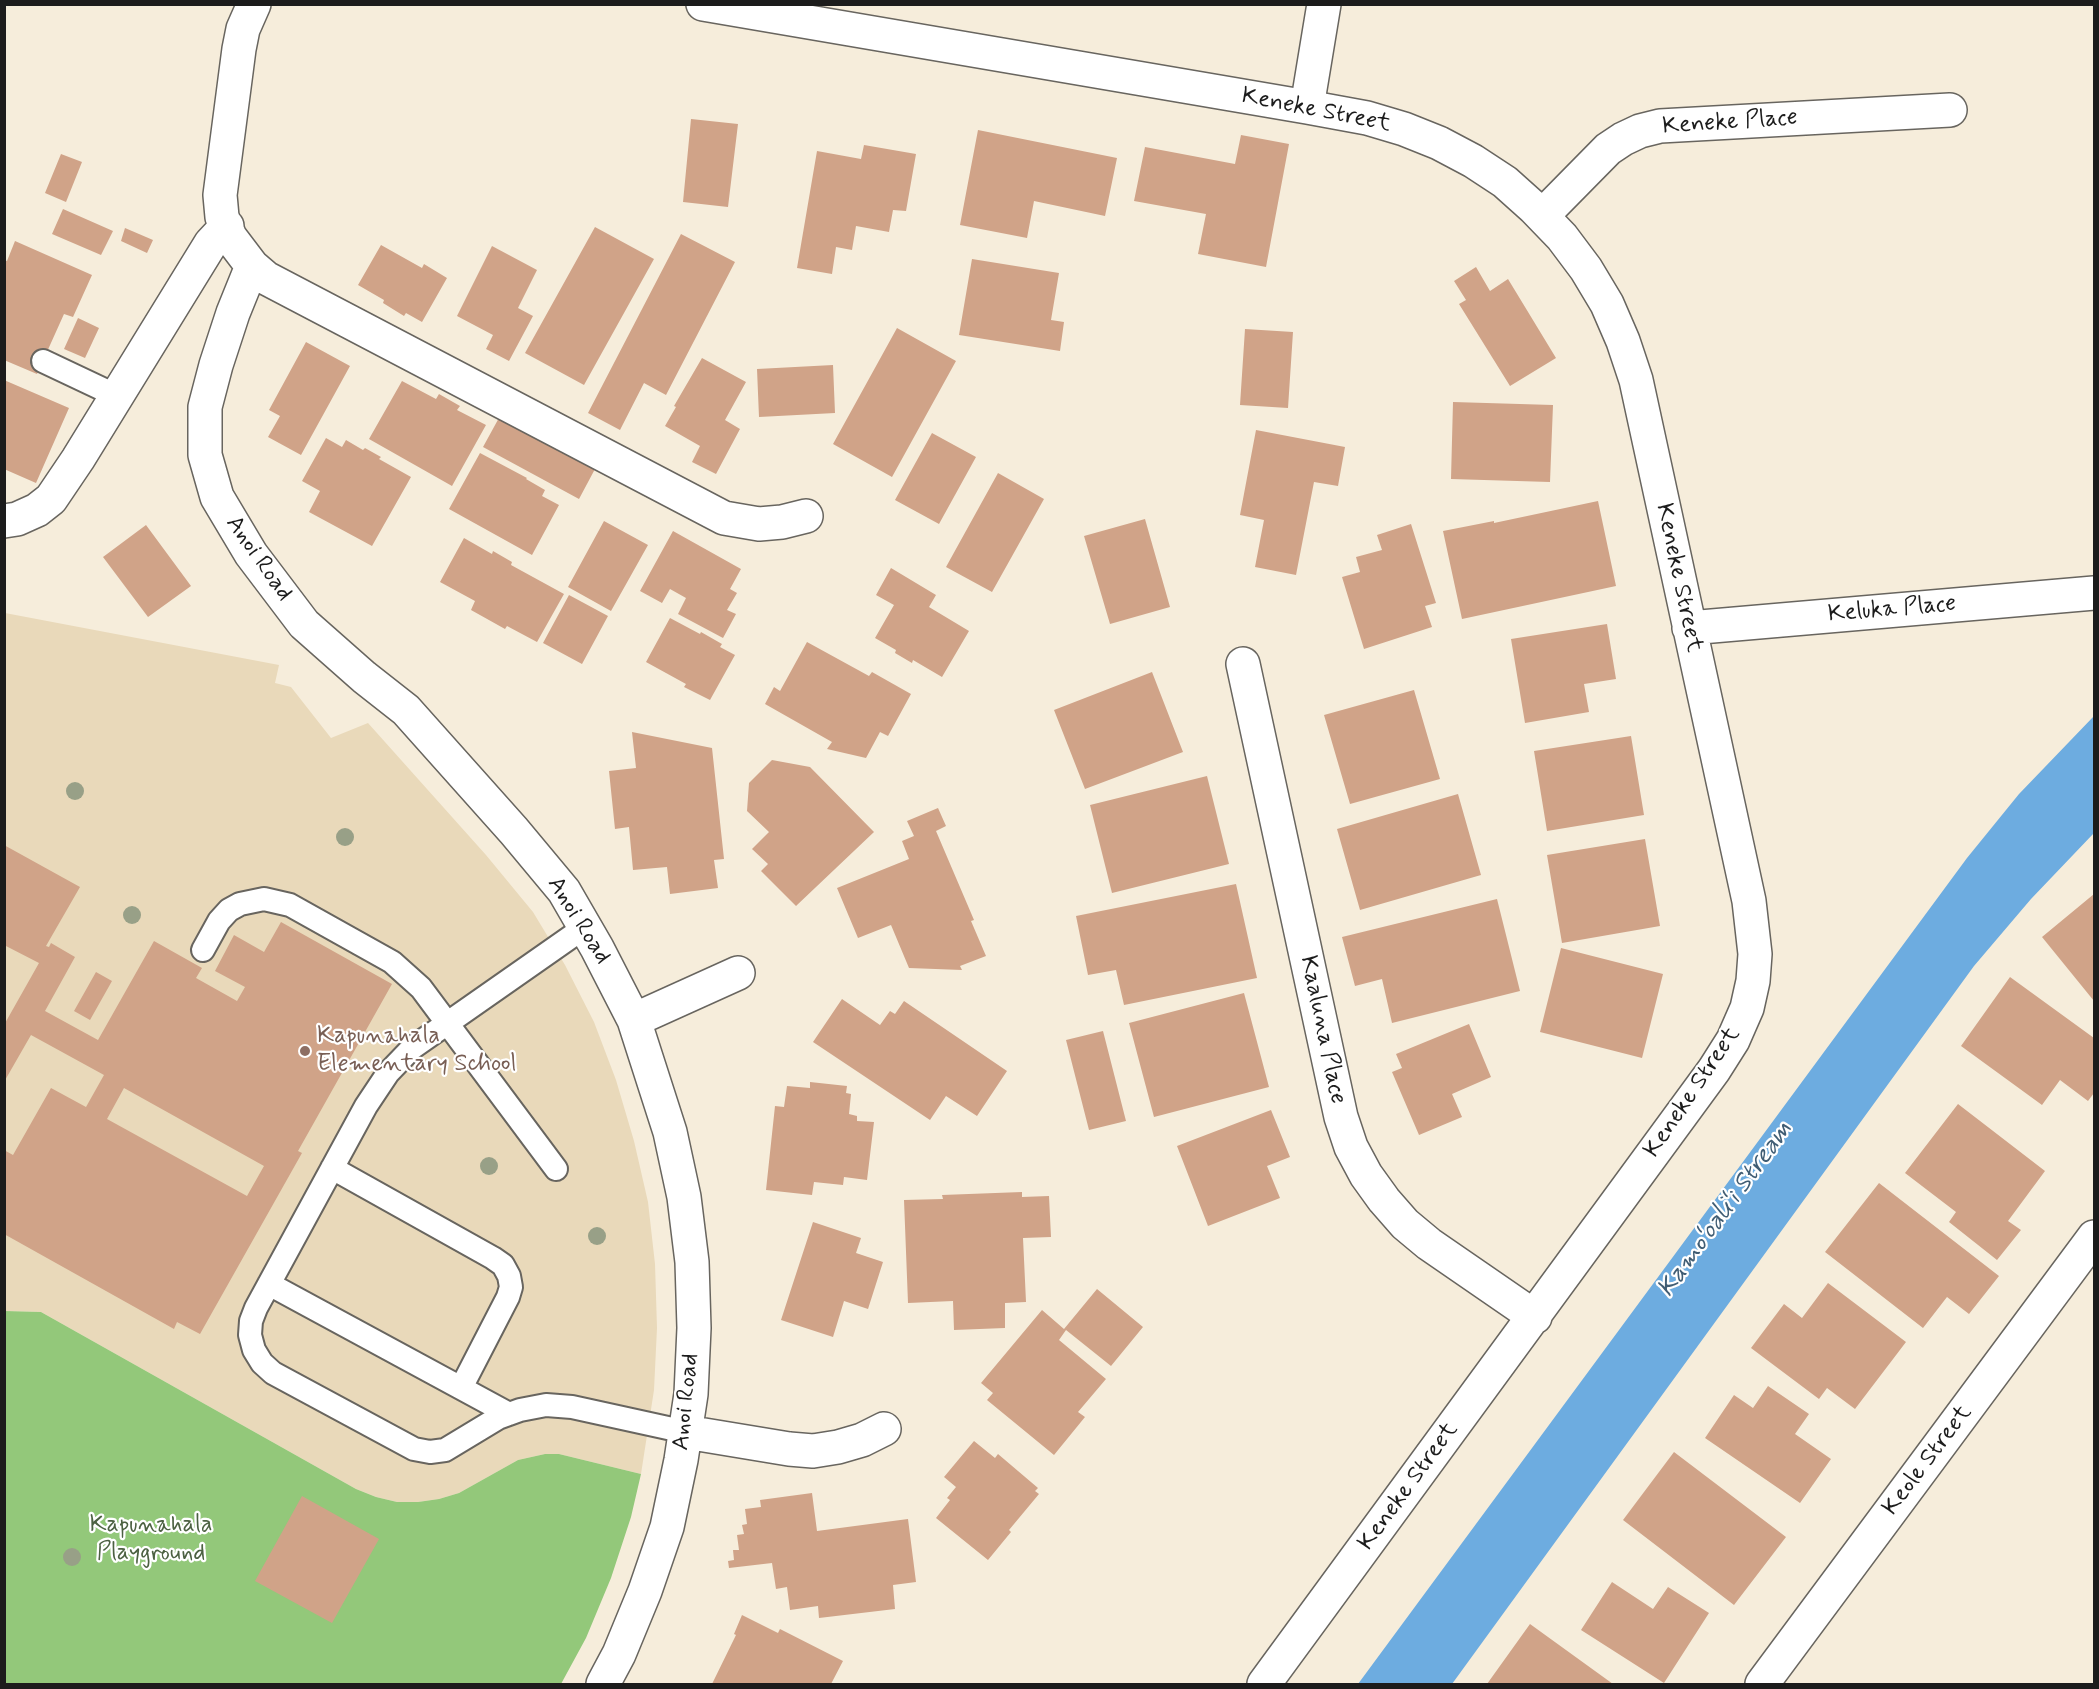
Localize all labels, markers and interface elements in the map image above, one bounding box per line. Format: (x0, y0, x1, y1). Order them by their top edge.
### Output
street label: Keneke Street (1239, 82, 1393, 140)
street label: Keneke Place (1661, 104, 1799, 142)
street label: Keneke Street (1648, 501, 1708, 655)
street label: Anoi Road (218, 511, 298, 607)
street label: Keluka Place (1827, 590, 1957, 630)
street label: Anoi Road (540, 872, 616, 970)
street label: Kaaluna Place (1292, 953, 1352, 1107)
street label: Keneke Street (1639, 1022, 1747, 1164)
place label: Kapunahala Elementary School (317, 1023, 516, 1079)
marker: Kapunahala Elementary School (298, 1044, 312, 1058)
water label: Kamoʻoaliʻi Stream (1652, 1116, 1800, 1304)
street label: Anoi Road (668, 1352, 706, 1452)
street label: Keole Street (1877, 1400, 1979, 1522)
street label: Keneke Street (1353, 1417, 1465, 1557)
park label: Kapunahala Playground (90, 1512, 212, 1568)

